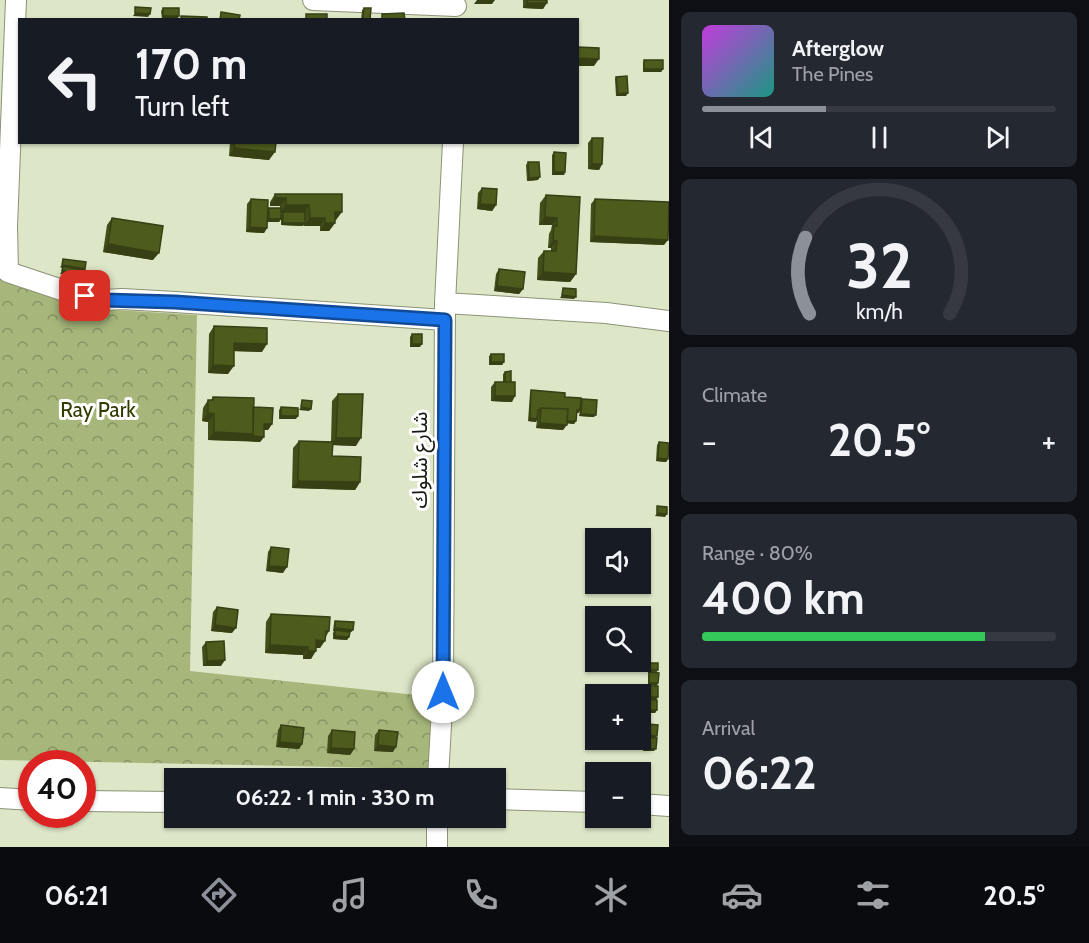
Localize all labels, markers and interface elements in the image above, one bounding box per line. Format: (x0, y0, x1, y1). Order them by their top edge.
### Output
text: Afterglow (792, 35, 884, 62)
text: 170 m (135, 38, 247, 90)
icon: left (36, 42, 114, 120)
text: The Pines (792, 62, 873, 86)
text: Turn left (135, 90, 229, 123)
icon: previous (745, 121, 778, 154)
icon: pause (863, 121, 896, 154)
icon: next (981, 121, 1014, 154)
text: 32 (846, 228, 912, 304)
pin (59, 270, 110, 321)
icon: arrive (68, 279, 101, 312)
text: km/h (856, 298, 902, 324)
text: Climate (702, 383, 767, 407)
park label: Ray Park (60, 397, 136, 422)
street label: شارع شلوك (407, 412, 435, 508)
text: 20.5° (828, 413, 930, 467)
text: − (702, 421, 717, 461)
text: + (1041, 421, 1056, 461)
map controls (585, 528, 651, 828)
button: sound (585, 528, 651, 594)
text: Range · 80% (702, 541, 813, 565)
text: 400 km (702, 571, 865, 625)
button: search (585, 606, 651, 672)
position arrow (411, 660, 475, 724)
button: + (585, 684, 651, 750)
text: Arrival (702, 716, 755, 740)
text: 06:22 (702, 746, 817, 800)
speed limit sign: 40 (18, 750, 96, 828)
button: − (585, 762, 651, 828)
text: 06:22 · 1 min · 330 m (236, 784, 435, 811)
icon: directions (198, 874, 240, 916)
icon: music (329, 874, 371, 916)
icon: phone (460, 874, 502, 916)
icon: climate (590, 874, 632, 916)
icon: car (721, 874, 763, 916)
icon: filters (852, 874, 894, 916)
text: 06:21 (44, 879, 109, 912)
text: 20.5° (983, 879, 1045, 912)

